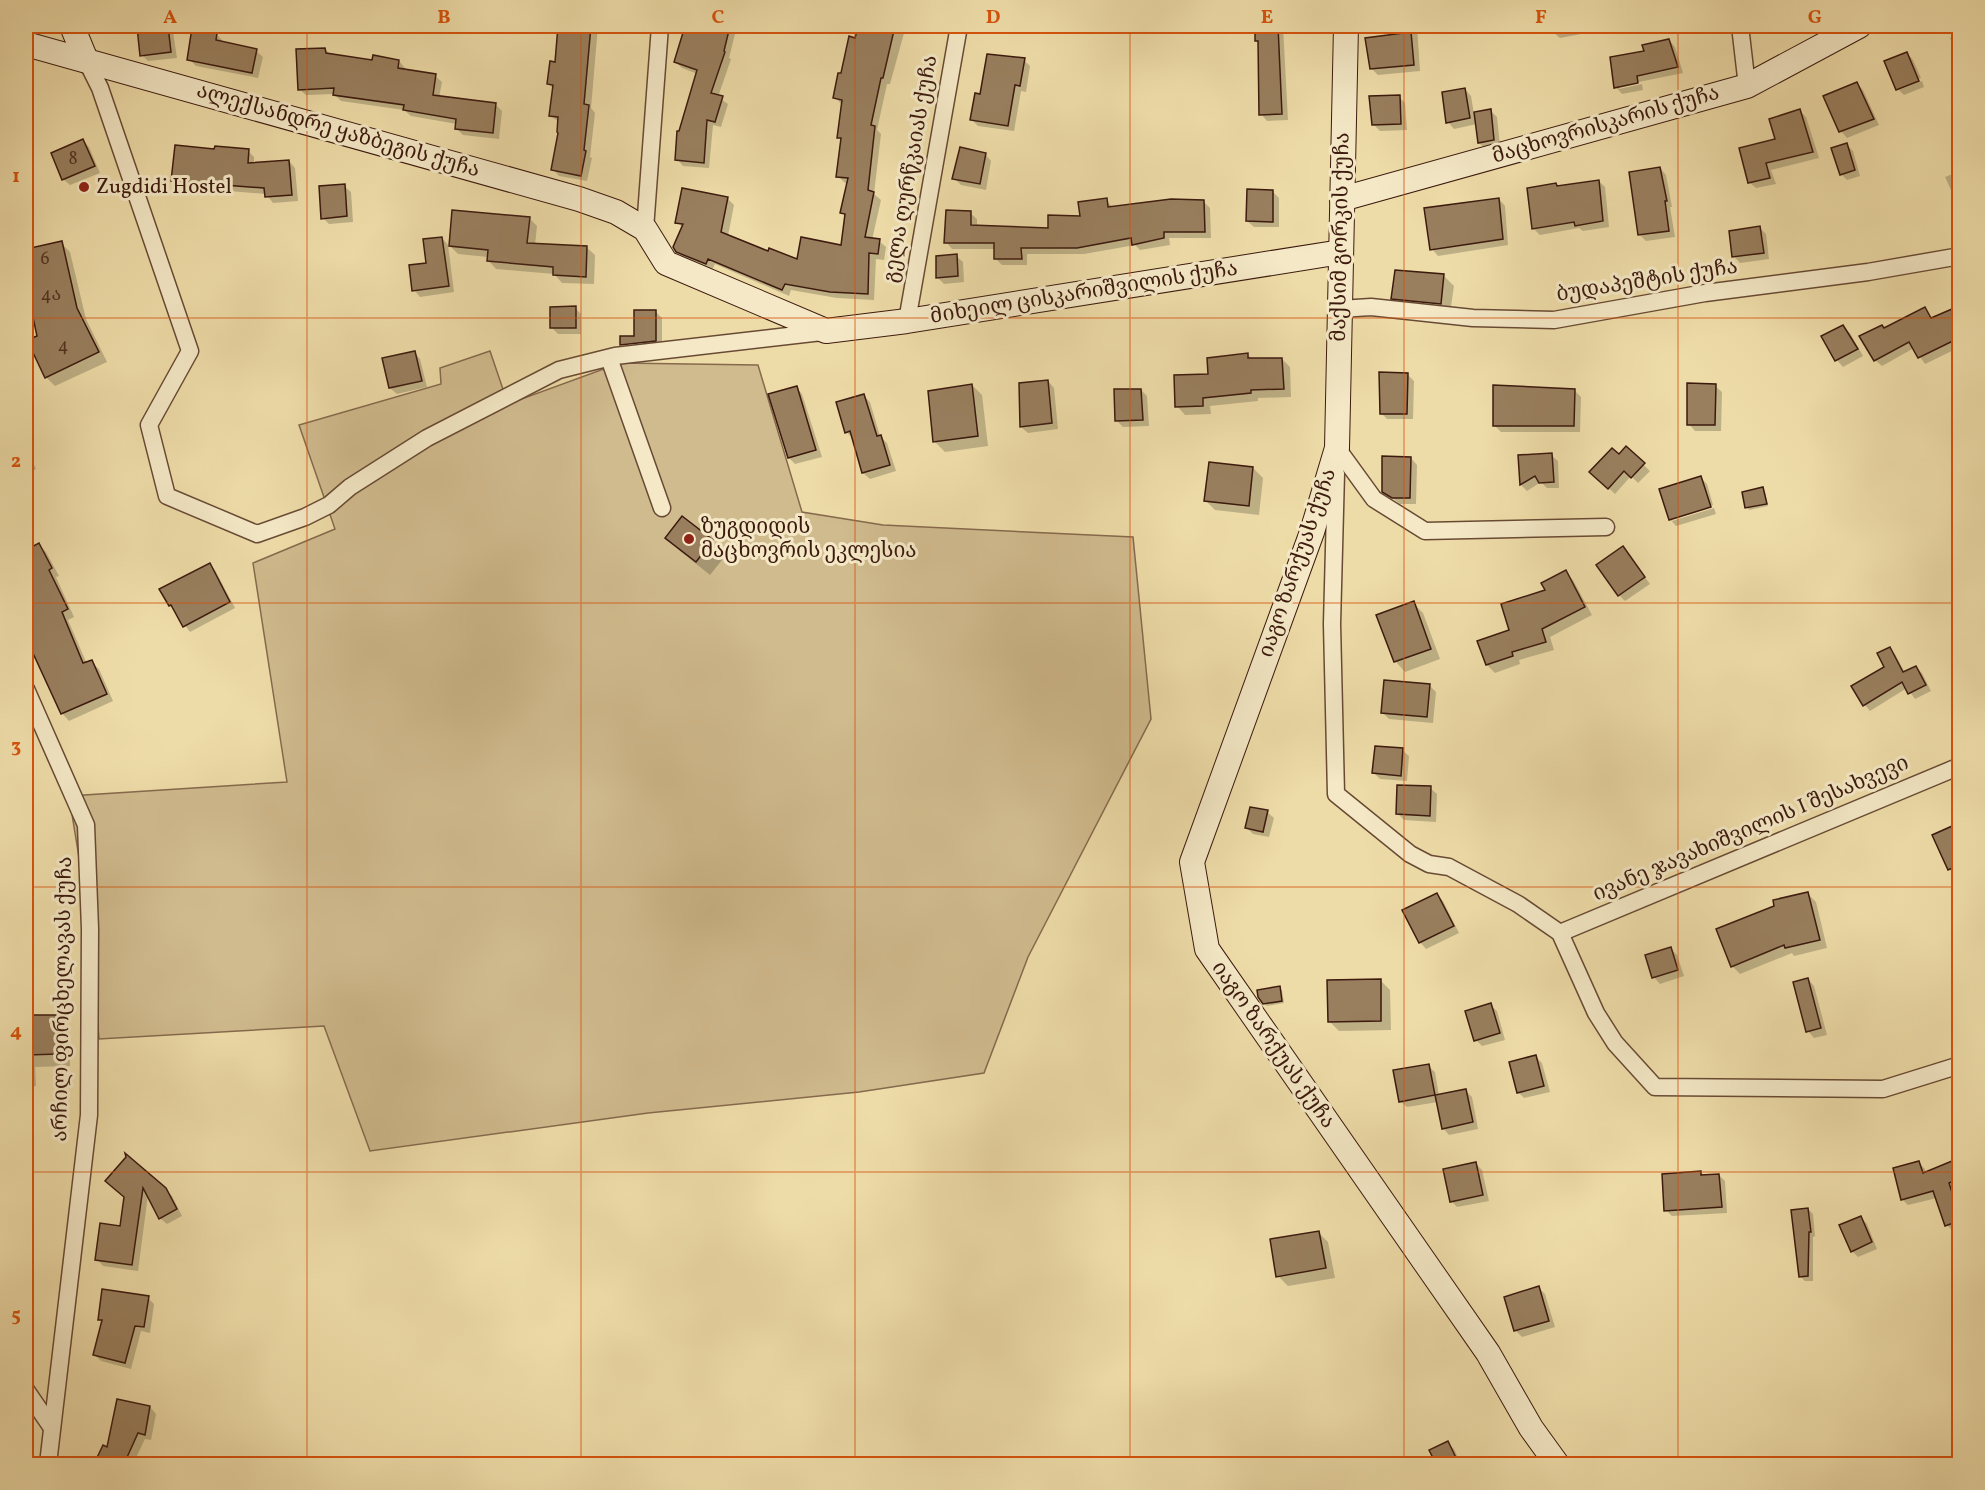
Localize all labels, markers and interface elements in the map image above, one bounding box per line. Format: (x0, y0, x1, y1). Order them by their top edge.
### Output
text: A (163, 4, 177, 32)
text: B (437, 4, 451, 32)
text: C (712, 4, 725, 32)
text: D (986, 4, 1000, 32)
text: E (1261, 4, 1273, 32)
text: F (1535, 4, 1547, 32)
text: G (1808, 4, 1822, 32)
street label: გელა ღურწკაიას ქუჩა (877, 53, 945, 285)
street label: ალექსანდრე ყაზბეგის ქუჩა (193, 77, 483, 185)
street label: მაცხოვრისკარის ქუჩა (1489, 79, 1723, 171)
street label: მაქსიმ გორკის ქუჩა (1325, 132, 1357, 342)
house number: 8 (68, 147, 78, 172)
text: 1 (12, 163, 20, 191)
place label: Zugdidi Hostel (96, 173, 232, 202)
marker: Zugdidi Hostel (77, 180, 91, 194)
house number: 6 (40, 247, 50, 272)
street label: ბუდაპეშტის ქუჩა (1554, 252, 1740, 310)
street label: მიხეილ ცისკარიშვილის ქუჩა (928, 254, 1240, 332)
house number: 4ა (41, 283, 61, 308)
house number: 4 (58, 334, 68, 359)
text: 2 (11, 448, 21, 476)
street label: იაგო ზარქუას ქუჩა (1252, 464, 1344, 662)
place label: ზუგდიდის მაცხოვრის ეკლესია (701, 513, 917, 566)
marker: ზუგდიდის მაცხოვრის ეკლესია (682, 532, 696, 546)
text: 3 (11, 733, 21, 761)
street label: ივანე ჯავახიშვილის I შესახვევი (1588, 749, 1914, 909)
street label: არჩილ ფირცხელავას ქუჩა (46, 856, 80, 1142)
street label: იაგო ზარქუას ქუჩა (1204, 955, 1342, 1135)
text: 4 (10, 1018, 22, 1046)
text: 5 (11, 1302, 21, 1330)

